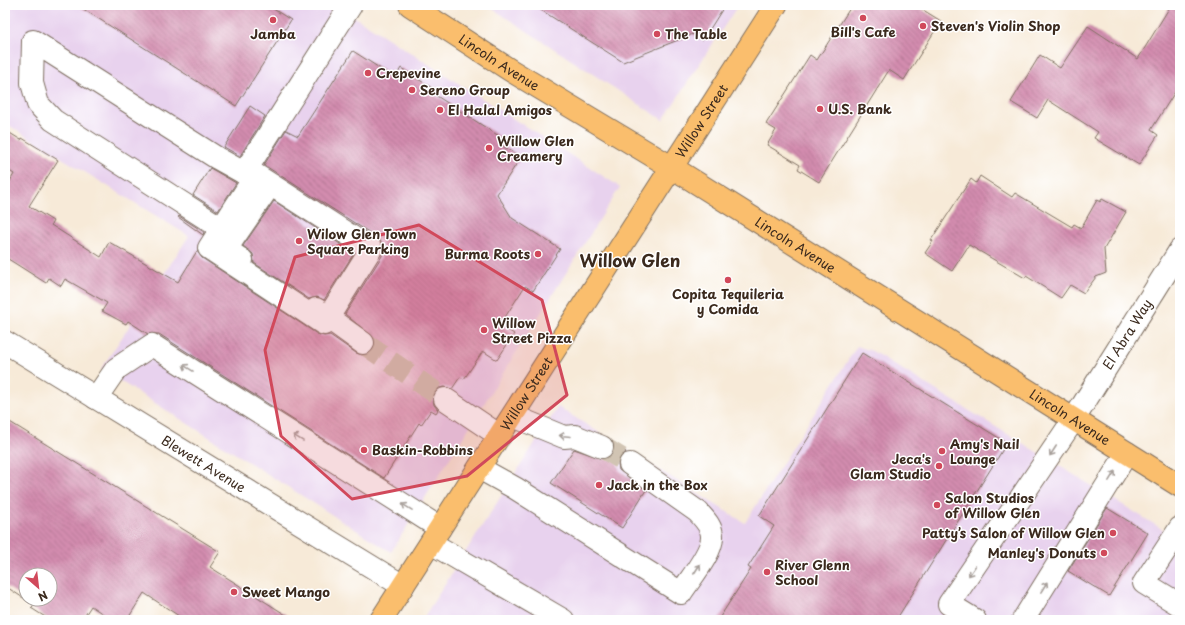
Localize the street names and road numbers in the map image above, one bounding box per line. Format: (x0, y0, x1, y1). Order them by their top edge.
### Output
street label: Lincoln Avenue (455, 29, 543, 95)
street label: Willow Street (670, 80, 732, 161)
street label: Lincoln Avenue (752, 212, 840, 277)
street label: El Abra Way (1098, 295, 1156, 373)
street label: Willow Street (495, 353, 557, 434)
street label: Lincoln Avenue (1026, 384, 1114, 449)
street label: Blewett Avenue (158, 430, 250, 496)

